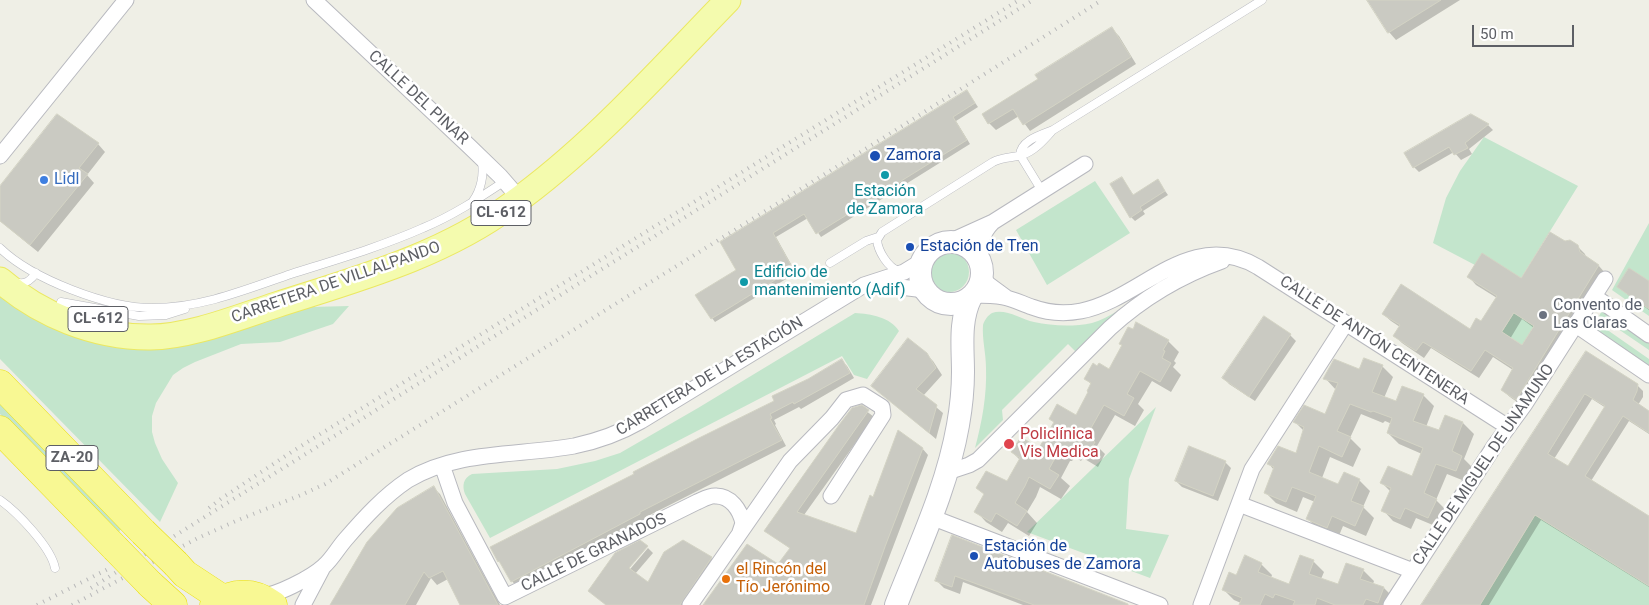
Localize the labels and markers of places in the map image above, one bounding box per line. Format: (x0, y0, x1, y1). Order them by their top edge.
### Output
place label: Zamora (886, 146, 941, 166)
marker: Zamora (868, 149, 882, 163)
marker: Estación de Zamora (879, 169, 891, 181)
place label: Lidl (54, 170, 79, 190)
marker: Lidl (38, 174, 50, 186)
place label: Estación de Zamora (847, 182, 923, 220)
place label: Estación de Tren (920, 237, 1039, 257)
marker: Estación de Tren (904, 241, 916, 253)
place label: Edificio de mantenimiento (Adif) (754, 263, 906, 301)
marker: Edificio de mantenimiento (Adif) (738, 276, 750, 288)
place label: Convento de Las Claras (1553, 296, 1642, 334)
marker: Convento de Las Claras (1537, 309, 1549, 321)
place label: Policlínica Vis Medica (1020, 425, 1099, 463)
marker: Policlínica Vis Medica (1002, 437, 1016, 451)
place label: Estación de Autobuses de Zamora (984, 537, 1141, 575)
marker: Estación de Autobuses de Zamora (968, 550, 980, 562)
place label: el Rincón del Tío Jerónimo (736, 560, 830, 598)
marker: el Rincón del Tío Jerónimo (720, 573, 732, 585)

